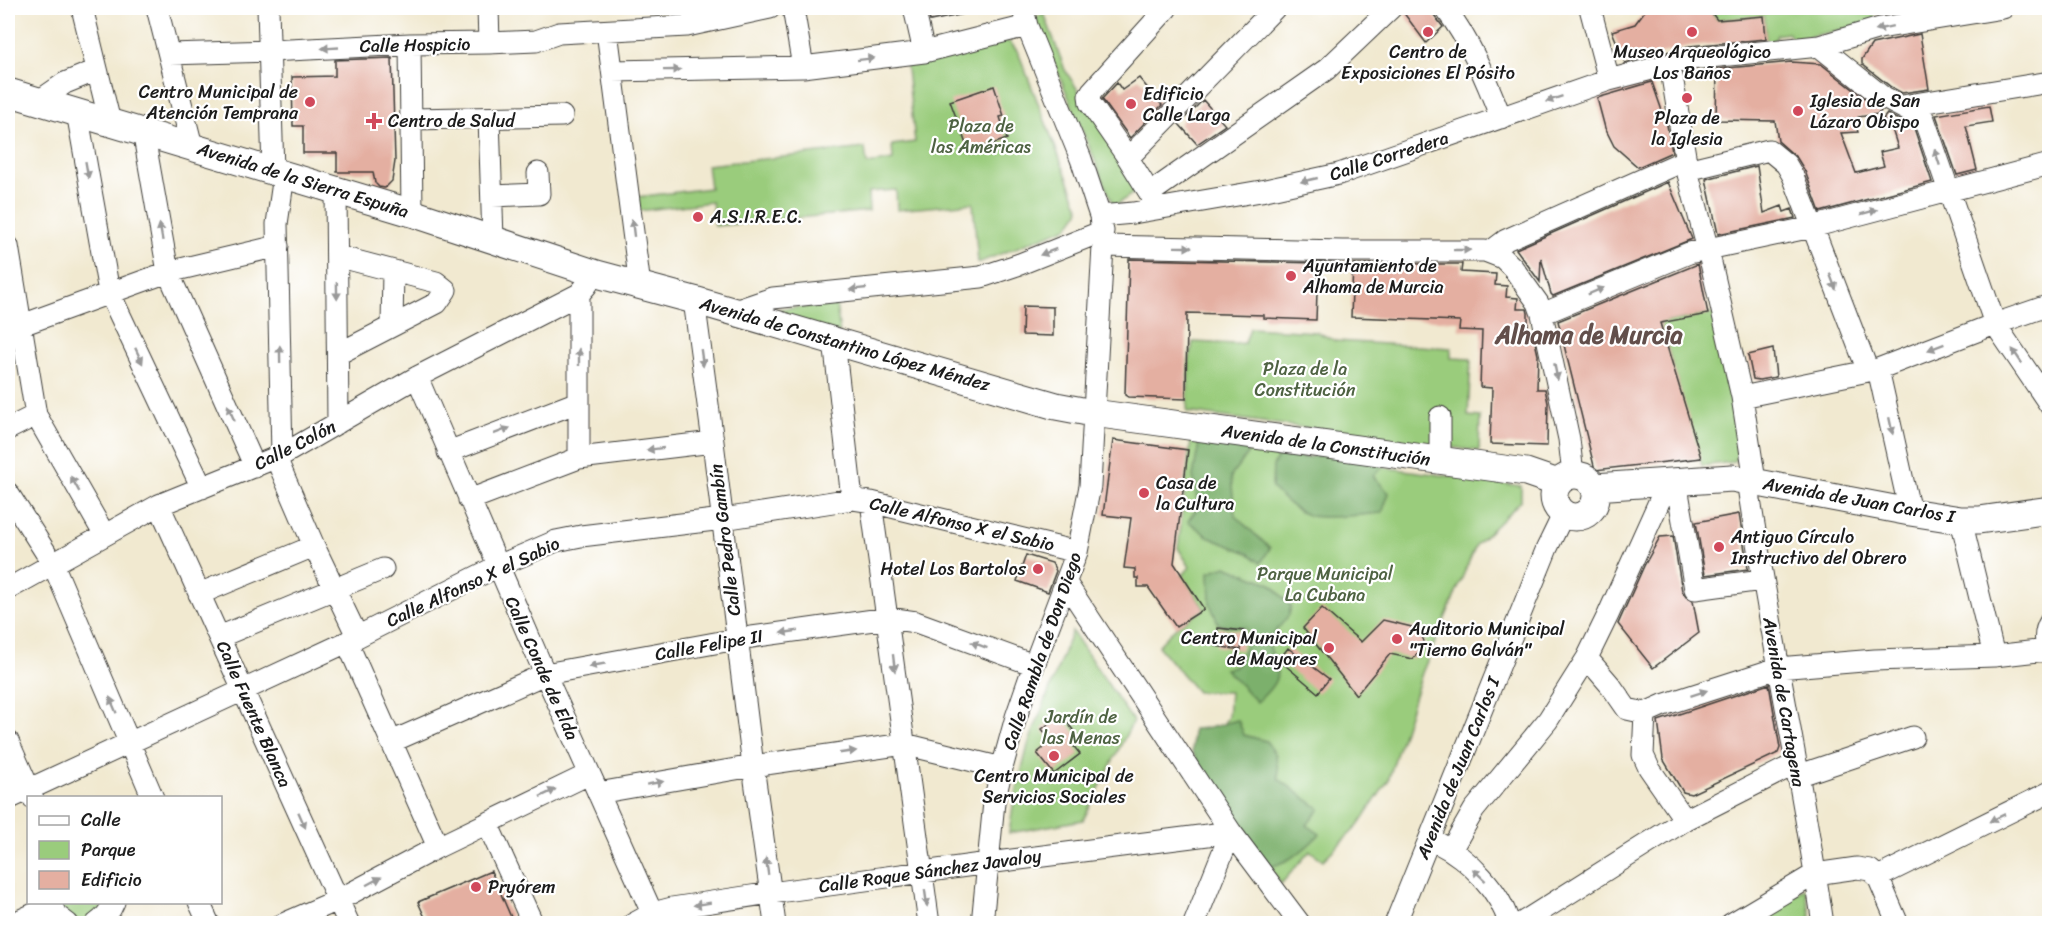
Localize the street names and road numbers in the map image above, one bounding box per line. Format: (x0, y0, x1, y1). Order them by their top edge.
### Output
street label: Calle Hospicio (359, 28, 471, 62)
street label: Calle Corredera (1325, 122, 1453, 190)
street label: Avenida de la Sierra Espuña (192, 132, 413, 227)
street label: Avenida de Constantino López Méndez (695, 287, 995, 401)
street label: Calle Colón (248, 411, 342, 479)
street label: Avenida de la Constitución (1219, 414, 1433, 476)
street label: Calle Pedro Gambín (700, 462, 750, 618)
street label: Avenida de Juan Carlos I (1760, 467, 1959, 533)
street label: Calle Alfonso X el Sabio (866, 487, 1058, 561)
street label: Calle Alfonso X el Sabio (381, 528, 565, 636)
street label: Calle Rambla de Don Diego (993, 548, 1091, 754)
street label: Calle Conde de Elda (496, 591, 588, 745)
street label: Avenida de Cartagena (1753, 614, 1815, 790)
street label: Calle Felipe II (652, 620, 766, 670)
street label: Calle Fuente Blanca (207, 635, 301, 793)
street label: Avenida de Juan Carlos I (1406, 670, 1510, 865)
street label: Calle Roque Sánchez Javaloy (817, 839, 1044, 902)

